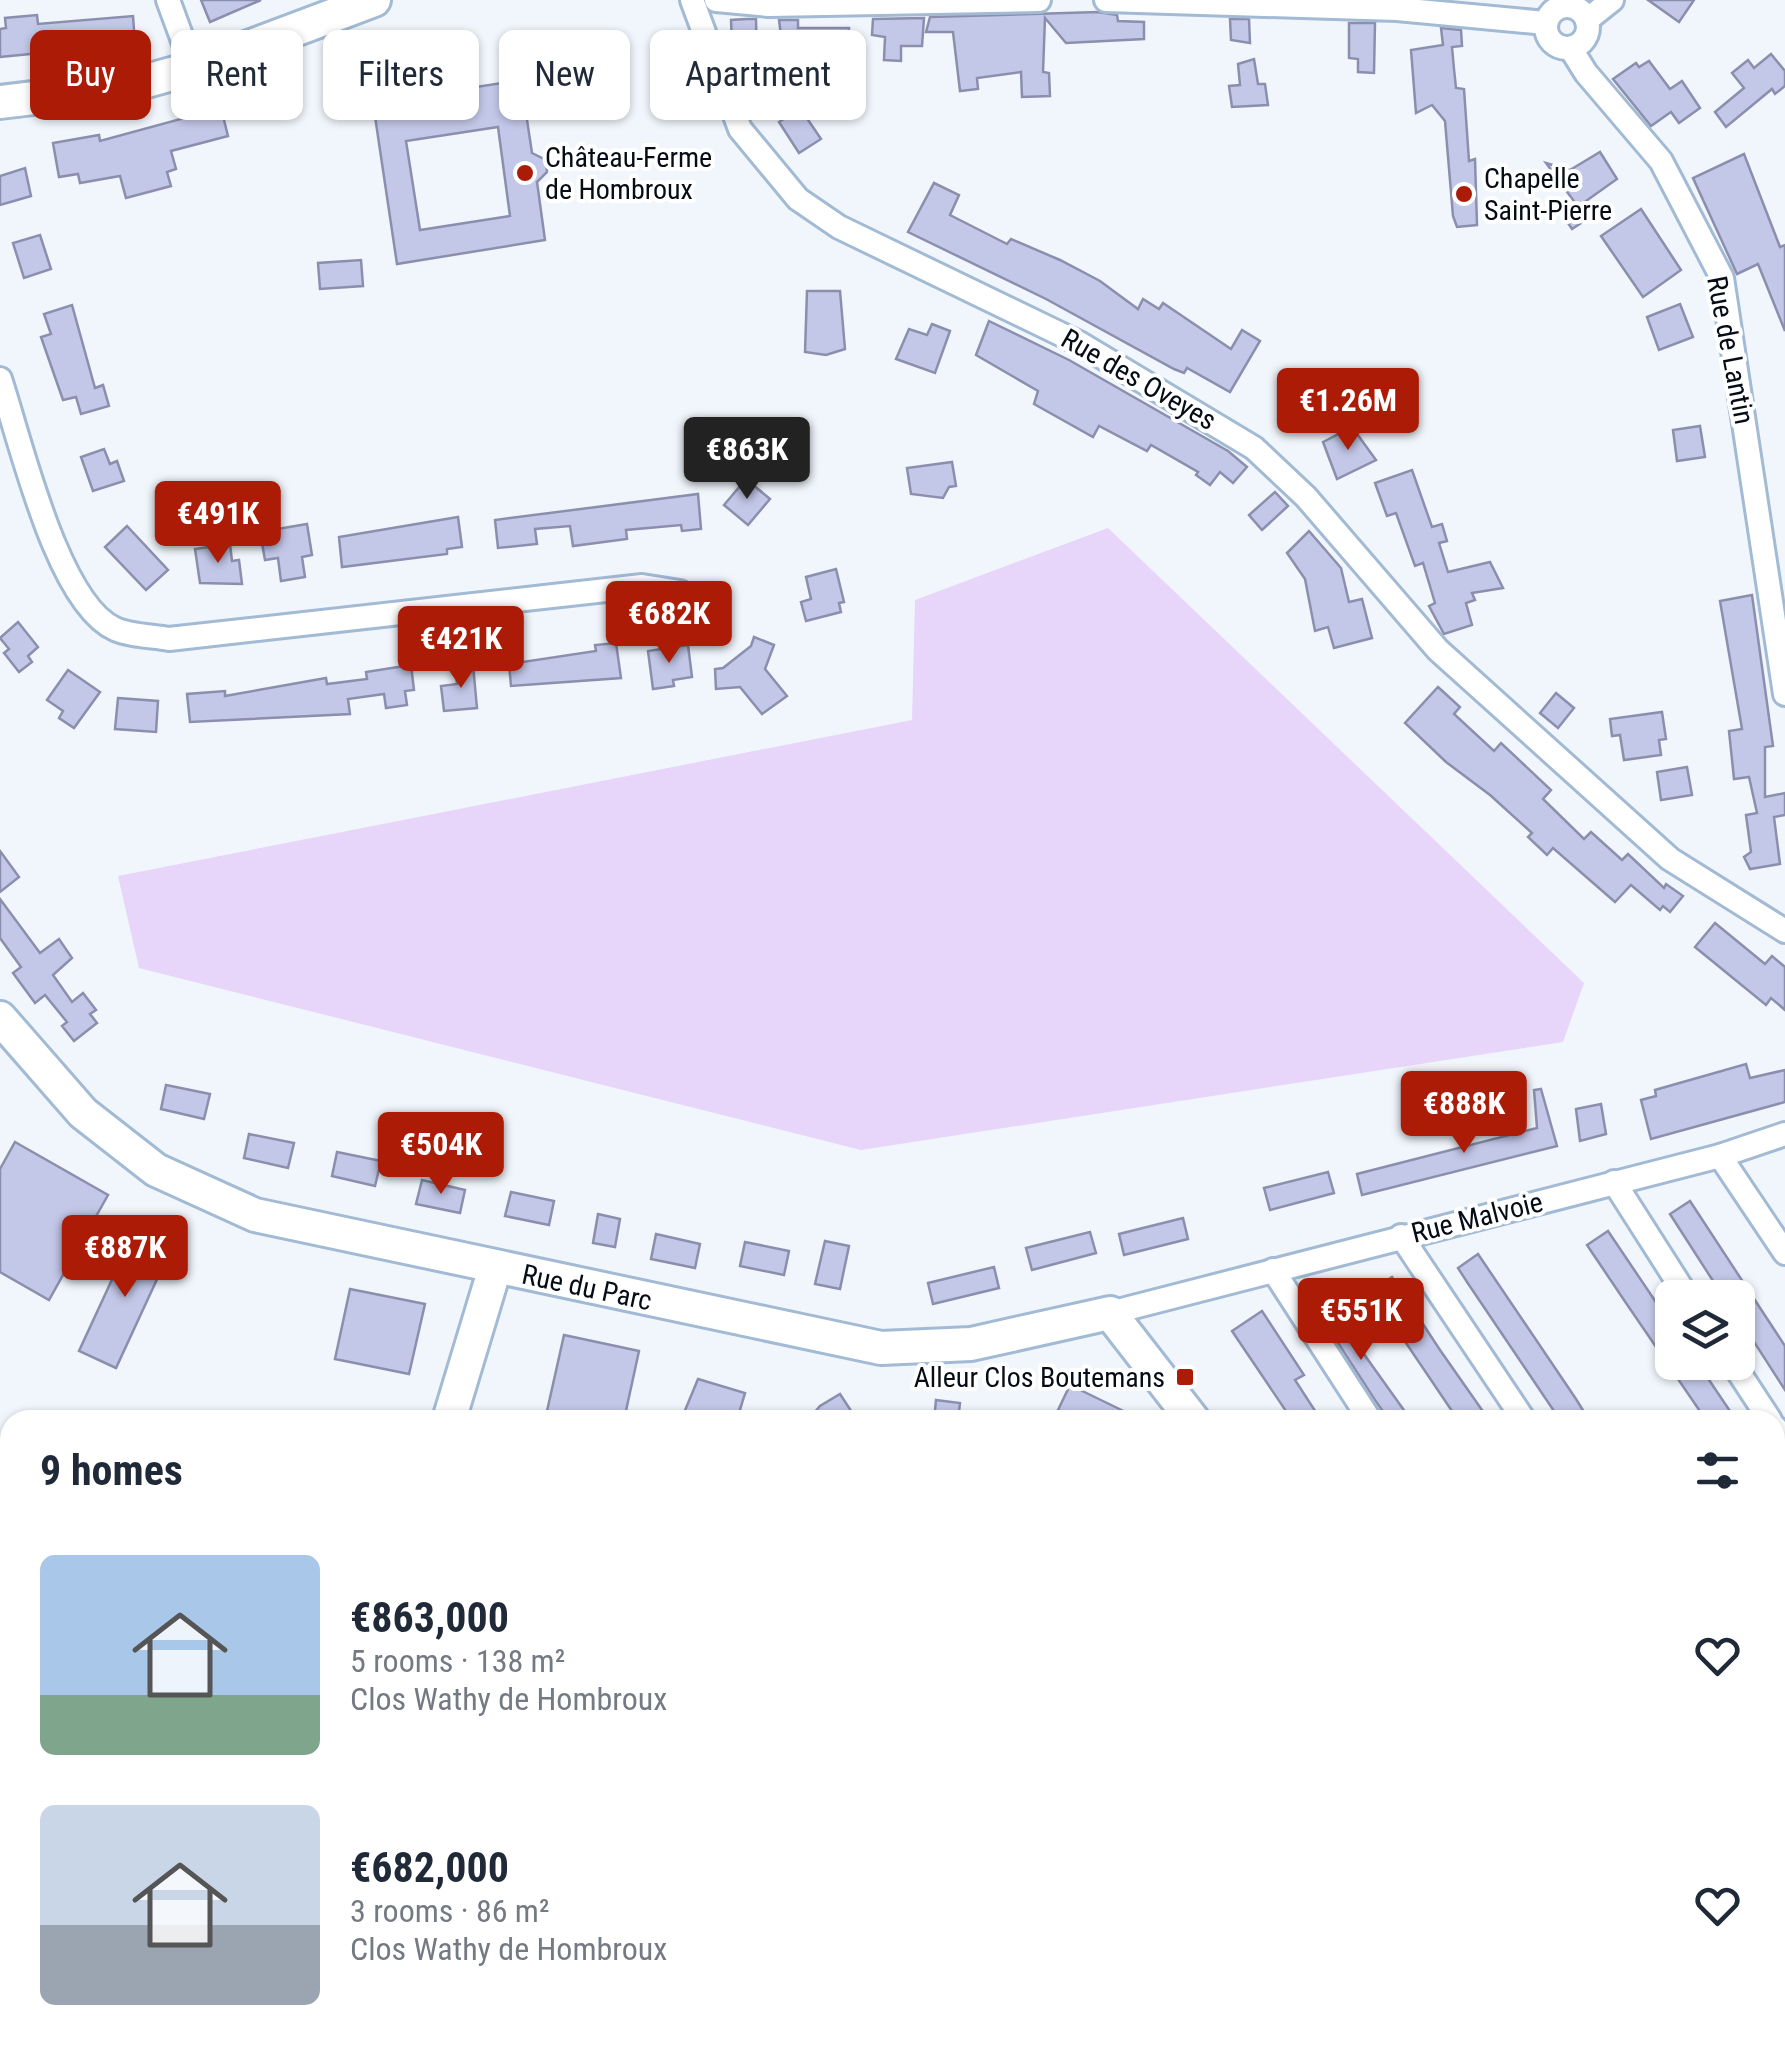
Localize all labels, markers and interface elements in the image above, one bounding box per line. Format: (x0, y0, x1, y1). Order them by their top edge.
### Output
chip: Buy (30, 30, 151, 120)
chip: Rent (171, 30, 303, 120)
chip: Filters (323, 30, 479, 120)
chip: New (499, 30, 630, 120)
chip: Apartment (650, 30, 866, 120)
place label: Château-Ferme de Hombroux (545, 141, 712, 206)
marker: Château-Ferme de Hombroux (514, 162, 536, 184)
place label: Chapelle Saint-Pierre (1484, 162, 1612, 227)
marker: Chapelle Saint-Pierre (1453, 183, 1475, 205)
street label: Rue de Lantin (1700, 273, 1761, 427)
street label: Rue des Oveyes (1056, 322, 1222, 437)
pin: €1.26M (1267, 368, 1429, 453)
text: €1.26M (1299, 381, 1397, 419)
pin: €863K (677, 417, 817, 502)
text: €863K (706, 430, 788, 468)
pin: €491K (148, 481, 288, 566)
text: €491K (177, 494, 259, 532)
pin: €682K (599, 581, 739, 666)
text: €682K (628, 594, 710, 632)
pin: €421K (391, 606, 531, 691)
text: €421K (420, 619, 502, 657)
pin: €888K (1394, 1071, 1534, 1156)
text: €888K (1423, 1084, 1505, 1122)
pin: €504K (371, 1112, 511, 1197)
text: €504K (400, 1125, 482, 1163)
street label: Rue Malvoie (1408, 1185, 1546, 1250)
pin: €887K (55, 1215, 195, 1300)
text: €887K (84, 1228, 166, 1266)
street label: Rue du Parc (519, 1258, 655, 1317)
pin: €551K (1291, 1278, 1431, 1363)
map controls (1655, 1280, 1755, 1380)
button: layers (1655, 1280, 1755, 1380)
text: €551K (1320, 1291, 1402, 1329)
place label: Alleur Clos Boutemans (914, 1361, 1165, 1394)
marker: Alleur Clos Boutemans (1174, 1366, 1196, 1388)
icon: filters (1690, 1443, 1745, 1498)
text: 9 homes (40, 1446, 183, 1495)
text: €863,000 (350, 1593, 509, 1642)
icon: home (120, 1595, 240, 1715)
icon: heart (1690, 1628, 1745, 1683)
text: 5 rooms · 138 m² (350, 1642, 565, 1680)
text: Clos Wathy de Hombroux (350, 1680, 667, 1718)
text: €682,000 (350, 1843, 509, 1892)
icon: home (120, 1845, 240, 1965)
icon: heart (1690, 1878, 1745, 1933)
text: 3 rooms · 86 m² (350, 1892, 549, 1930)
text: Clos Wathy de Hombroux (350, 1930, 667, 1968)

